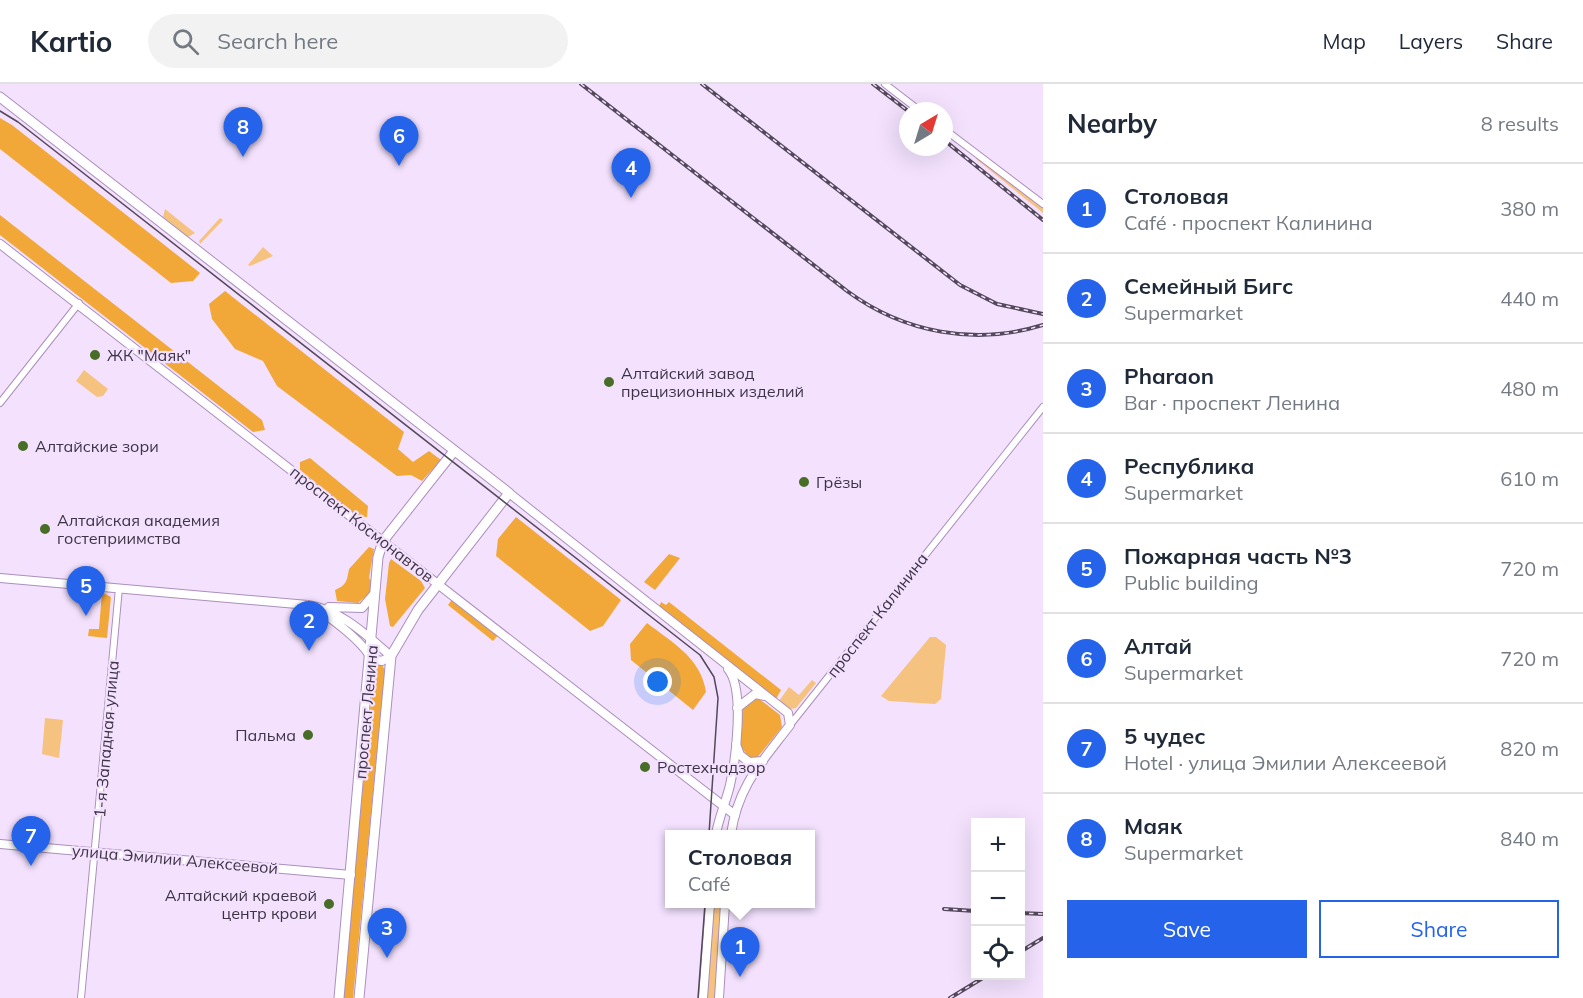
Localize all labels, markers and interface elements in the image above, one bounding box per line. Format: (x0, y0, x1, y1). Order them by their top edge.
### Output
search box (148, 14, 568, 68)
text: Kartio (30, 24, 112, 59)
icon: search (169, 25, 202, 58)
text: Search here (217, 27, 338, 55)
text: Map (1323, 28, 1366, 54)
text: Layers (1399, 28, 1463, 54)
text: Share (1496, 28, 1553, 54)
north arrow (899, 102, 953, 156)
pin: 8 (224, 107, 262, 157)
text: Nearby (1067, 107, 1157, 140)
text: 8 results (1481, 111, 1559, 136)
pin: 6 (380, 116, 418, 166)
pin: 4 (612, 148, 650, 198)
text: Столовая (1124, 182, 1229, 210)
text: 1 (1081, 196, 1093, 221)
text: 380 m (1500, 196, 1559, 221)
text: Café · проспект Калинина (1124, 210, 1373, 235)
text: Семейный Бигс (1124, 272, 1293, 300)
text: 2 (1081, 286, 1093, 311)
text: 440 m (1500, 286, 1559, 311)
text: Supermarket (1124, 300, 1243, 325)
place label: ЖК "Маяк" (107, 345, 191, 365)
marker: ЖК "Маяк" (88, 348, 102, 362)
text: Pharaon (1124, 362, 1214, 390)
place label: Алтайский завод прецизионных изделий (621, 363, 804, 401)
marker: Алтайский завод прецизионных изделий (602, 375, 616, 389)
text: 3 (1081, 376, 1093, 401)
text: 480 m (1500, 376, 1559, 401)
text: Bar · проспект Ленина (1124, 390, 1340, 415)
place label: Алтайские зори (35, 436, 159, 456)
marker: Алтайские зори (16, 439, 30, 453)
text: Республика (1124, 452, 1254, 480)
street label: проспект Космонавтов (286, 462, 438, 586)
text: 4 (1081, 466, 1093, 491)
text: 610 m (1500, 466, 1559, 491)
place label: Грёзы (816, 472, 862, 492)
marker: Грёзы (797, 475, 811, 489)
text: Supermarket (1124, 480, 1243, 505)
place label: Алтайская академия гостеприимства (57, 510, 220, 548)
marker: Алтайская академия гостеприимства (38, 522, 52, 536)
text: Пожарная часть №3 (1124, 542, 1352, 570)
street label: проспект Калинина (822, 549, 932, 681)
text: 5 (1081, 556, 1093, 581)
text: 720 m (1500, 556, 1559, 581)
pin: 5 (66, 566, 106, 616)
text: Public building (1124, 570, 1259, 595)
pin: 2 (290, 602, 328, 651)
text: Алтай (1124, 632, 1192, 660)
street label: проспект Ленина (350, 644, 382, 780)
text: 6 (1081, 646, 1093, 671)
text: 720 m (1500, 646, 1559, 671)
street label: 1-я Западная улица (89, 660, 123, 818)
text: Supermarket (1124, 660, 1243, 685)
your location (643, 667, 672, 696)
text: 5 чудес (1124, 722, 1206, 750)
place label: Пальма (235, 725, 296, 745)
marker: Пальма (301, 728, 315, 742)
text: 7 (1081, 736, 1093, 761)
text: 820 m (1500, 736, 1559, 761)
text: Hotel · улица Эмилии Алексеевой (1124, 750, 1447, 775)
place label: Ростехнадзор (657, 757, 765, 777)
marker: Ростехнадзор (638, 760, 652, 774)
text: Маяк (1124, 812, 1182, 840)
pin: 7 (12, 816, 51, 866)
map controls (971, 818, 1025, 980)
button: + (971, 818, 1025, 872)
text: 8 (1081, 826, 1093, 851)
text: 840 m (1500, 826, 1559, 851)
popup (665, 830, 815, 908)
street label: улица Эмилии Алексеевой (71, 840, 279, 878)
text: Supermarket (1124, 840, 1243, 865)
text: Столовая (688, 843, 792, 871)
text: Café (688, 871, 730, 896)
button: − (971, 872, 1025, 926)
place label: Алтайский краевой центр крови (165, 885, 317, 923)
marker: Алтайский краевой центр крови (322, 897, 336, 911)
button: Save (1067, 900, 1307, 958)
button: Share (1319, 900, 1559, 958)
pin: 3 (368, 908, 406, 958)
button: locate (971, 926, 1025, 980)
pin: 1 (720, 928, 760, 977)

